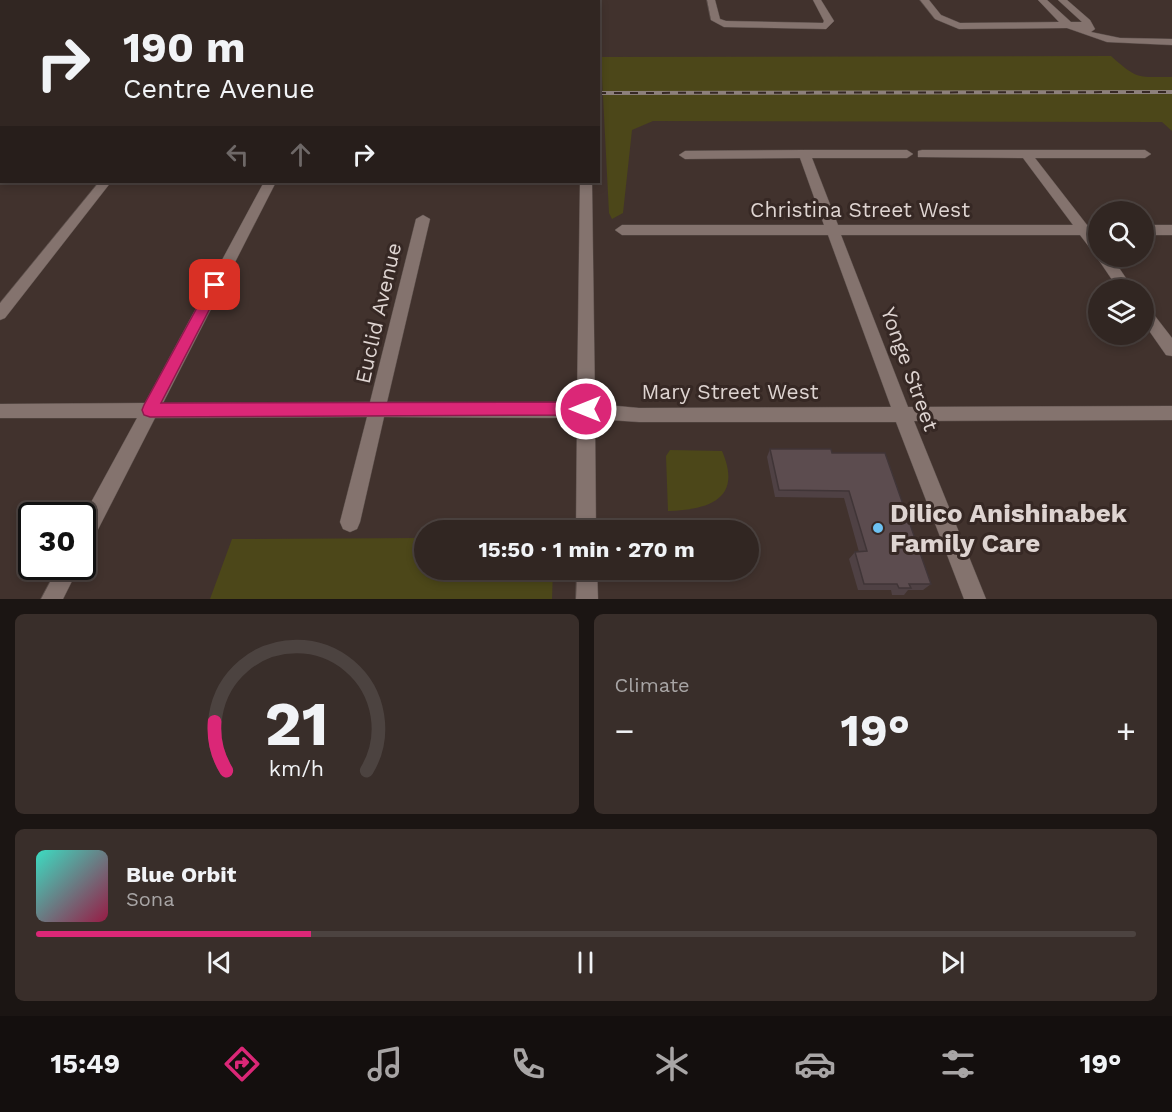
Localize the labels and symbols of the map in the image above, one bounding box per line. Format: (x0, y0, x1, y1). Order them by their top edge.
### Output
street label: Christina Street West (750, 197, 970, 222)
street label: Euclid Avenue (350, 240, 406, 386)
pin (189, 259, 240, 310)
street label: Yonge Street (876, 304, 944, 434)
position arrow (554, 377, 618, 441)
street label: Mary Street West (641, 379, 819, 404)
place label: Dilico Anishinabek Family Care (890, 498, 1128, 558)
speed limit sign: 30 (18, 502, 96, 580)
marker: Dilico Anishinabek Family Care (871, 521, 885, 535)

